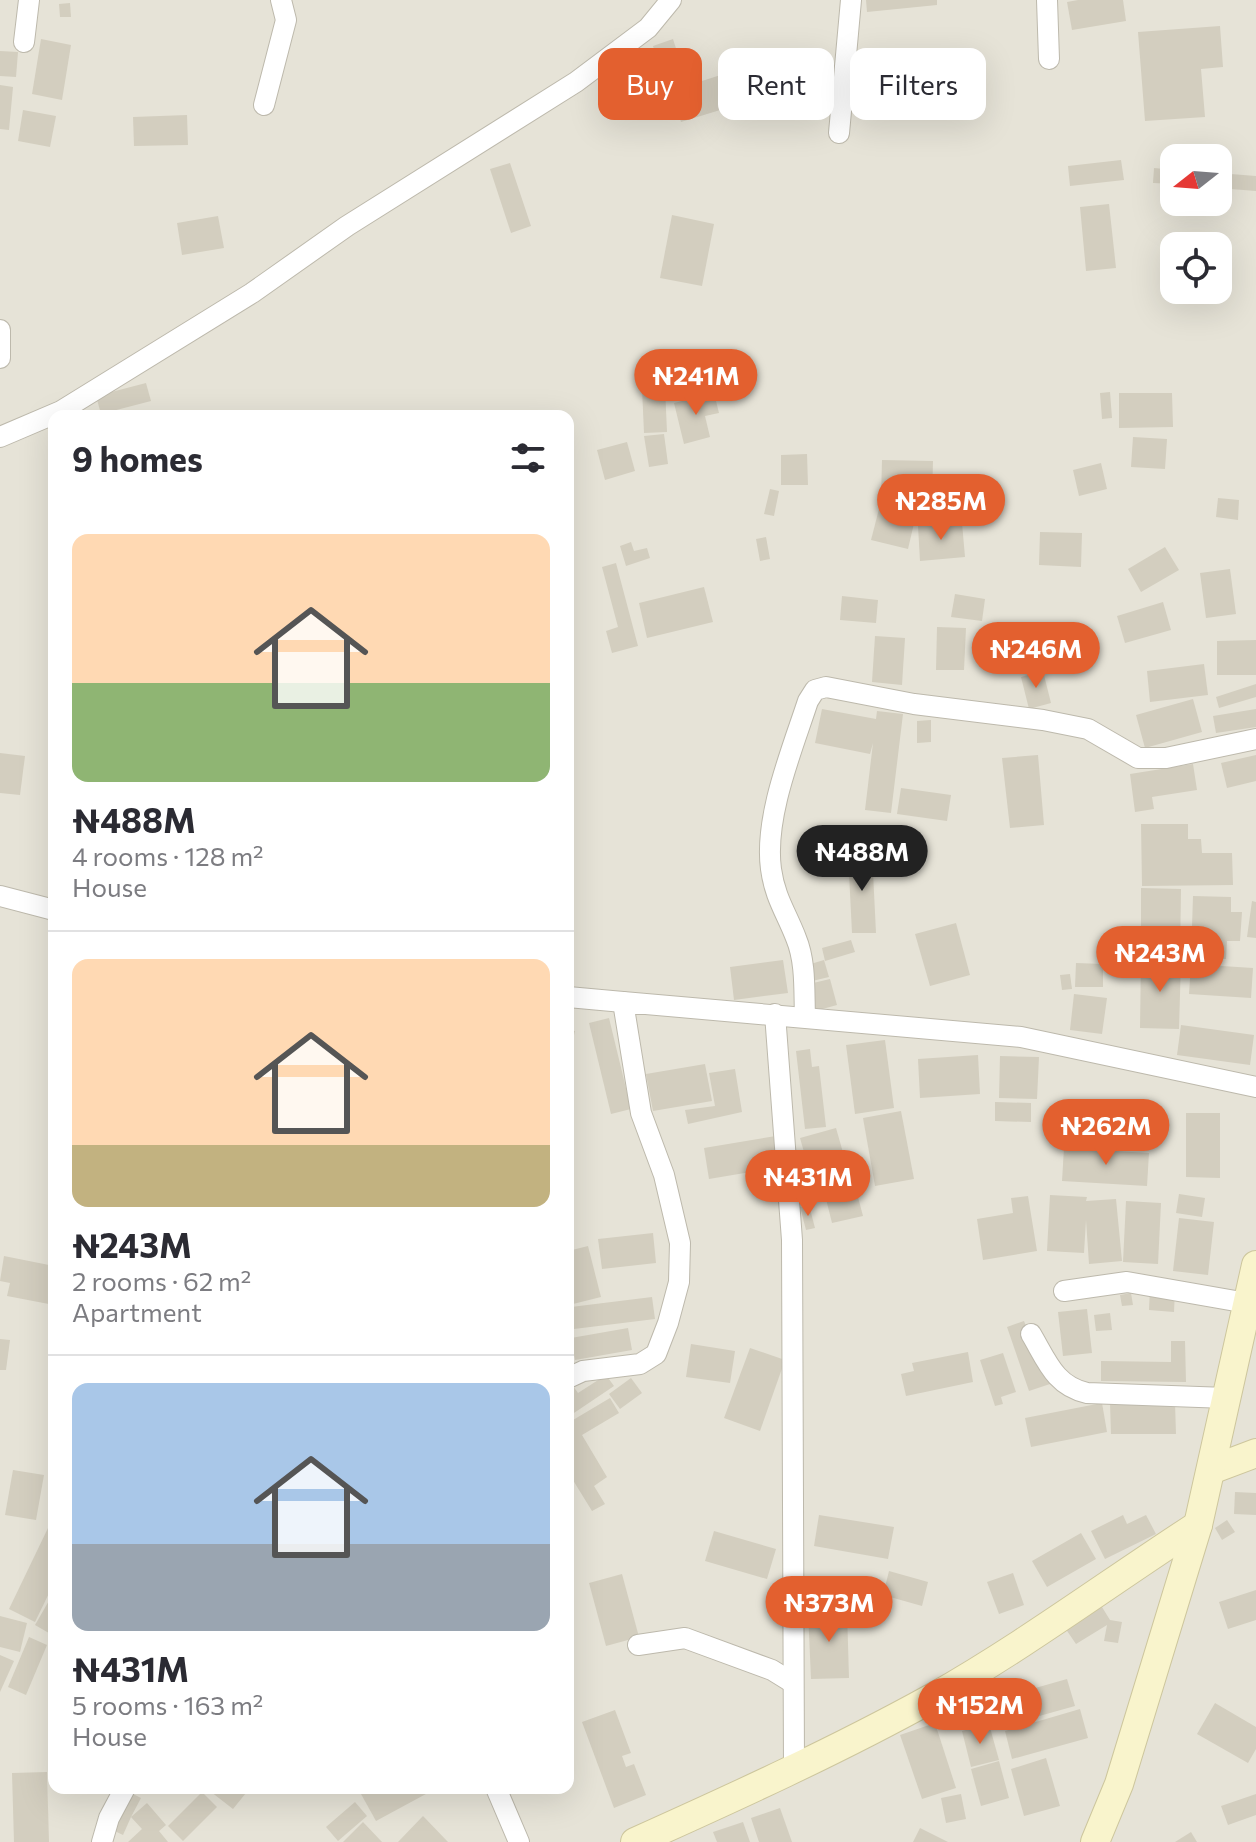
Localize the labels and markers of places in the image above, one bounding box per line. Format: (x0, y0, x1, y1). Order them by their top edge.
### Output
pin: ₦241M (640, 349, 752, 417)
pin: ₦285M (885, 474, 997, 542)
pin: ₦246M (980, 622, 1092, 690)
pin: ₦488M (806, 825, 918, 893)
pin: ₦243M (1104, 926, 1216, 994)
pin: ₦262M (1050, 1099, 1162, 1167)
pin: ₦431M (752, 1150, 864, 1218)
pin: ₦373M (773, 1576, 885, 1644)
pin: ₦152M (924, 1678, 1036, 1746)

